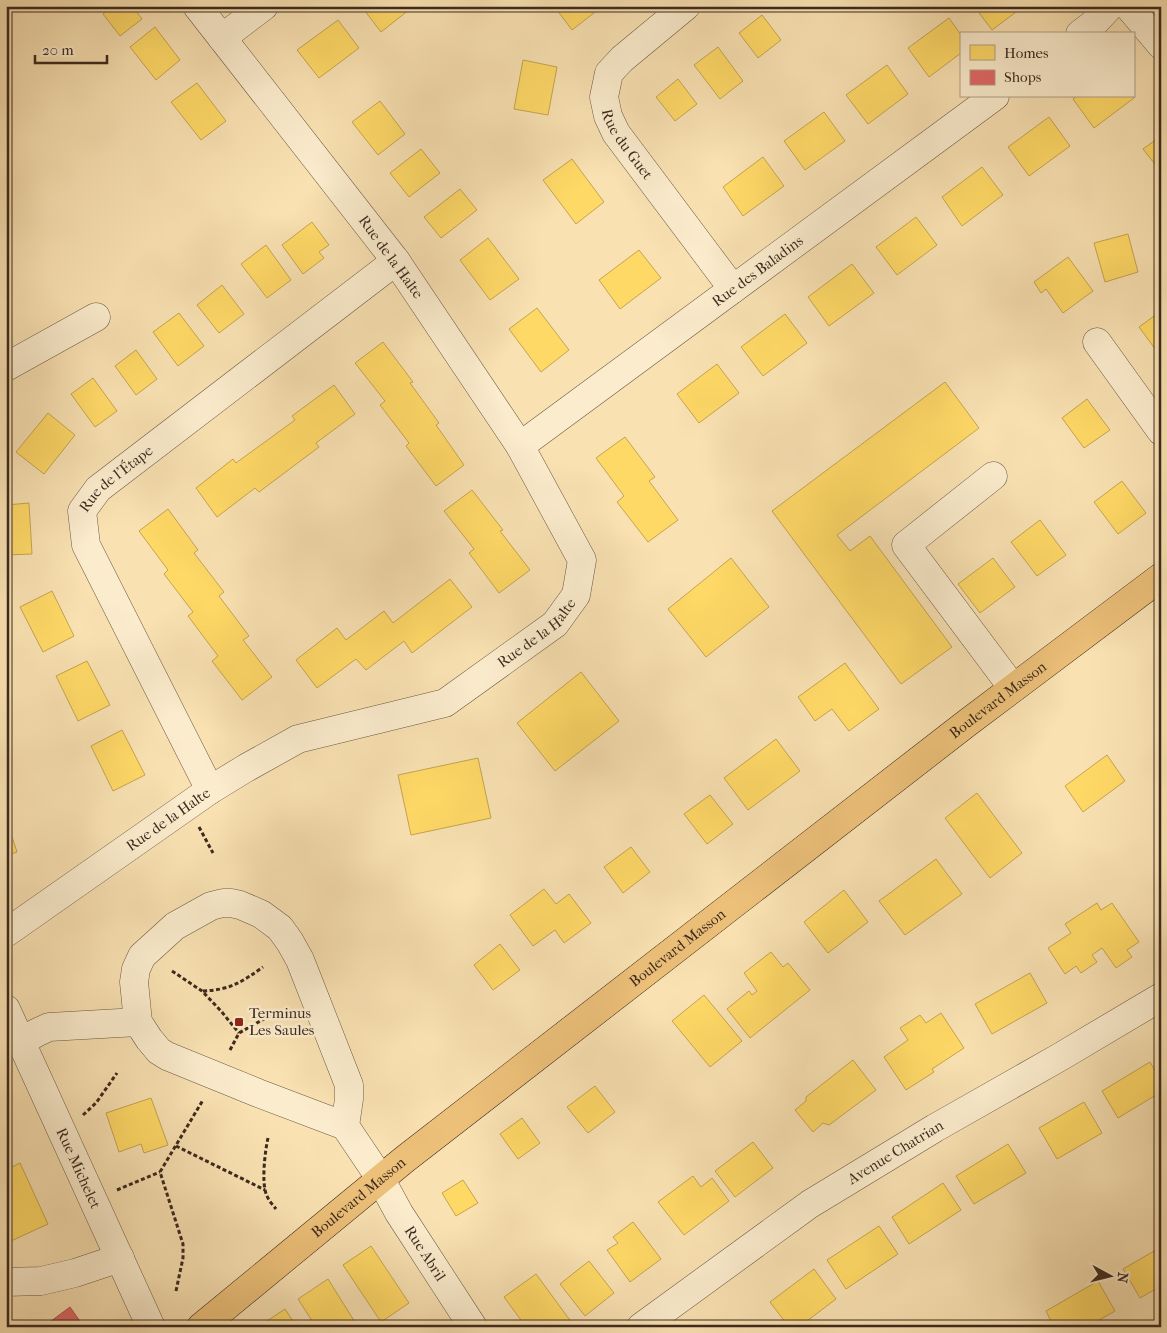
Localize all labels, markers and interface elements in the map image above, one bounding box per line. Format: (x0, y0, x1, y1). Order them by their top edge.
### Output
scale bar (35, 32, 108, 64)
legend (960, 32, 1134, 98)
text: 20 m (42, 41, 74, 59)
text: Homes (1004, 44, 1049, 62)
text: Shops (1004, 68, 1042, 86)
street label: Rue du Guet (598, 107, 657, 184)
street label: Rue de la Halte (355, 212, 428, 303)
street label: Rue des Baladins (708, 231, 807, 311)
street label: Rue de l'Étape (75, 441, 157, 516)
street label: Rue de la Halte (494, 594, 580, 671)
street label: Boulevard Masson (946, 657, 1050, 742)
street label: Rue de la Halte (123, 783, 214, 855)
street label: Boulevard Masson (626, 905, 729, 991)
place label: Terminus Les Saules (249, 1004, 315, 1039)
marker: Terminus Les Saules (233, 1016, 245, 1028)
street label: Avenue Chatrian (843, 1116, 947, 1189)
street label: Rue Michelet (52, 1125, 105, 1212)
street label: Boulevard Masson (308, 1153, 410, 1241)
street label: Rue Abril (401, 1222, 450, 1284)
north arrow (1084, 1250, 1134, 1300)
text: N (1113, 1271, 1131, 1284)

